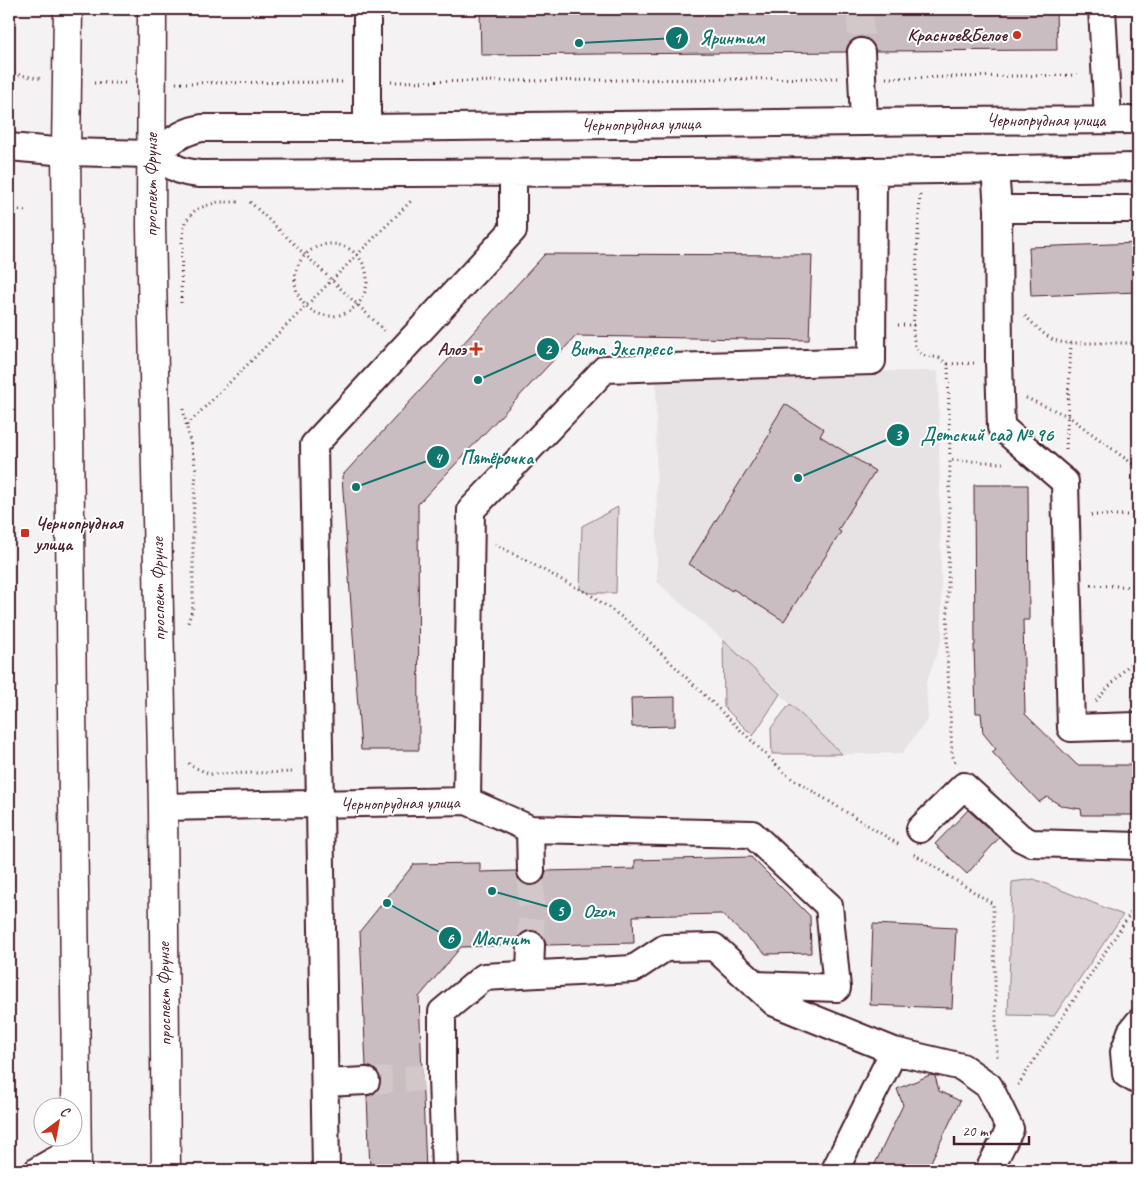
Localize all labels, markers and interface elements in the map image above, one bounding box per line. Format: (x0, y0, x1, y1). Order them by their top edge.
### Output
callout: Яринтим (664, 21, 774, 55)
place label: Красное&Белое (907, 24, 1008, 46)
text: Яринтим (700, 26, 766, 50)
text: 1 (674, 29, 683, 48)
marker: Красное&Белое (1011, 29, 1023, 41)
street label: Чернопрудная улица (986, 109, 1107, 131)
street label: Чернопрудная улица (581, 112, 702, 136)
street label: проспект Фрунзе (140, 132, 162, 237)
callout: Вита Экспресс (535, 332, 681, 366)
text: Вита Экспресс (570, 337, 673, 361)
place label: Алоэ (438, 338, 467, 360)
text: 2 (545, 340, 553, 359)
marker: Алоэ (470, 343, 482, 355)
callout: Детский сад № 96 (886, 418, 1063, 452)
text: Детский сад № 96 (921, 423, 1055, 447)
text: 3 (895, 426, 903, 445)
callout: Пятёрочка (425, 440, 543, 474)
text: Пятёрочка (461, 446, 535, 470)
text: 4 (435, 449, 444, 468)
place label: Чернопрудная улица (33, 512, 124, 555)
marker: Чернопрудная улица (19, 527, 31, 539)
street label: проспект Фрунзе (146, 536, 170, 641)
street label: Чернопрудная улица (340, 791, 461, 815)
callout: Ozon (548, 893, 624, 927)
text: Ozon (583, 899, 615, 923)
text: 5 (557, 902, 565, 921)
callout: Магнит (437, 921, 540, 955)
text: Магнит (472, 927, 530, 951)
text: 6 (446, 929, 454, 948)
street label: проспект Фрунзе (152, 941, 176, 1046)
north arrow (32, 1096, 82, 1146)
text: С (57, 1102, 74, 1122)
scale bar (954, 1114, 1030, 1146)
text: 20 m (962, 1122, 989, 1141)

